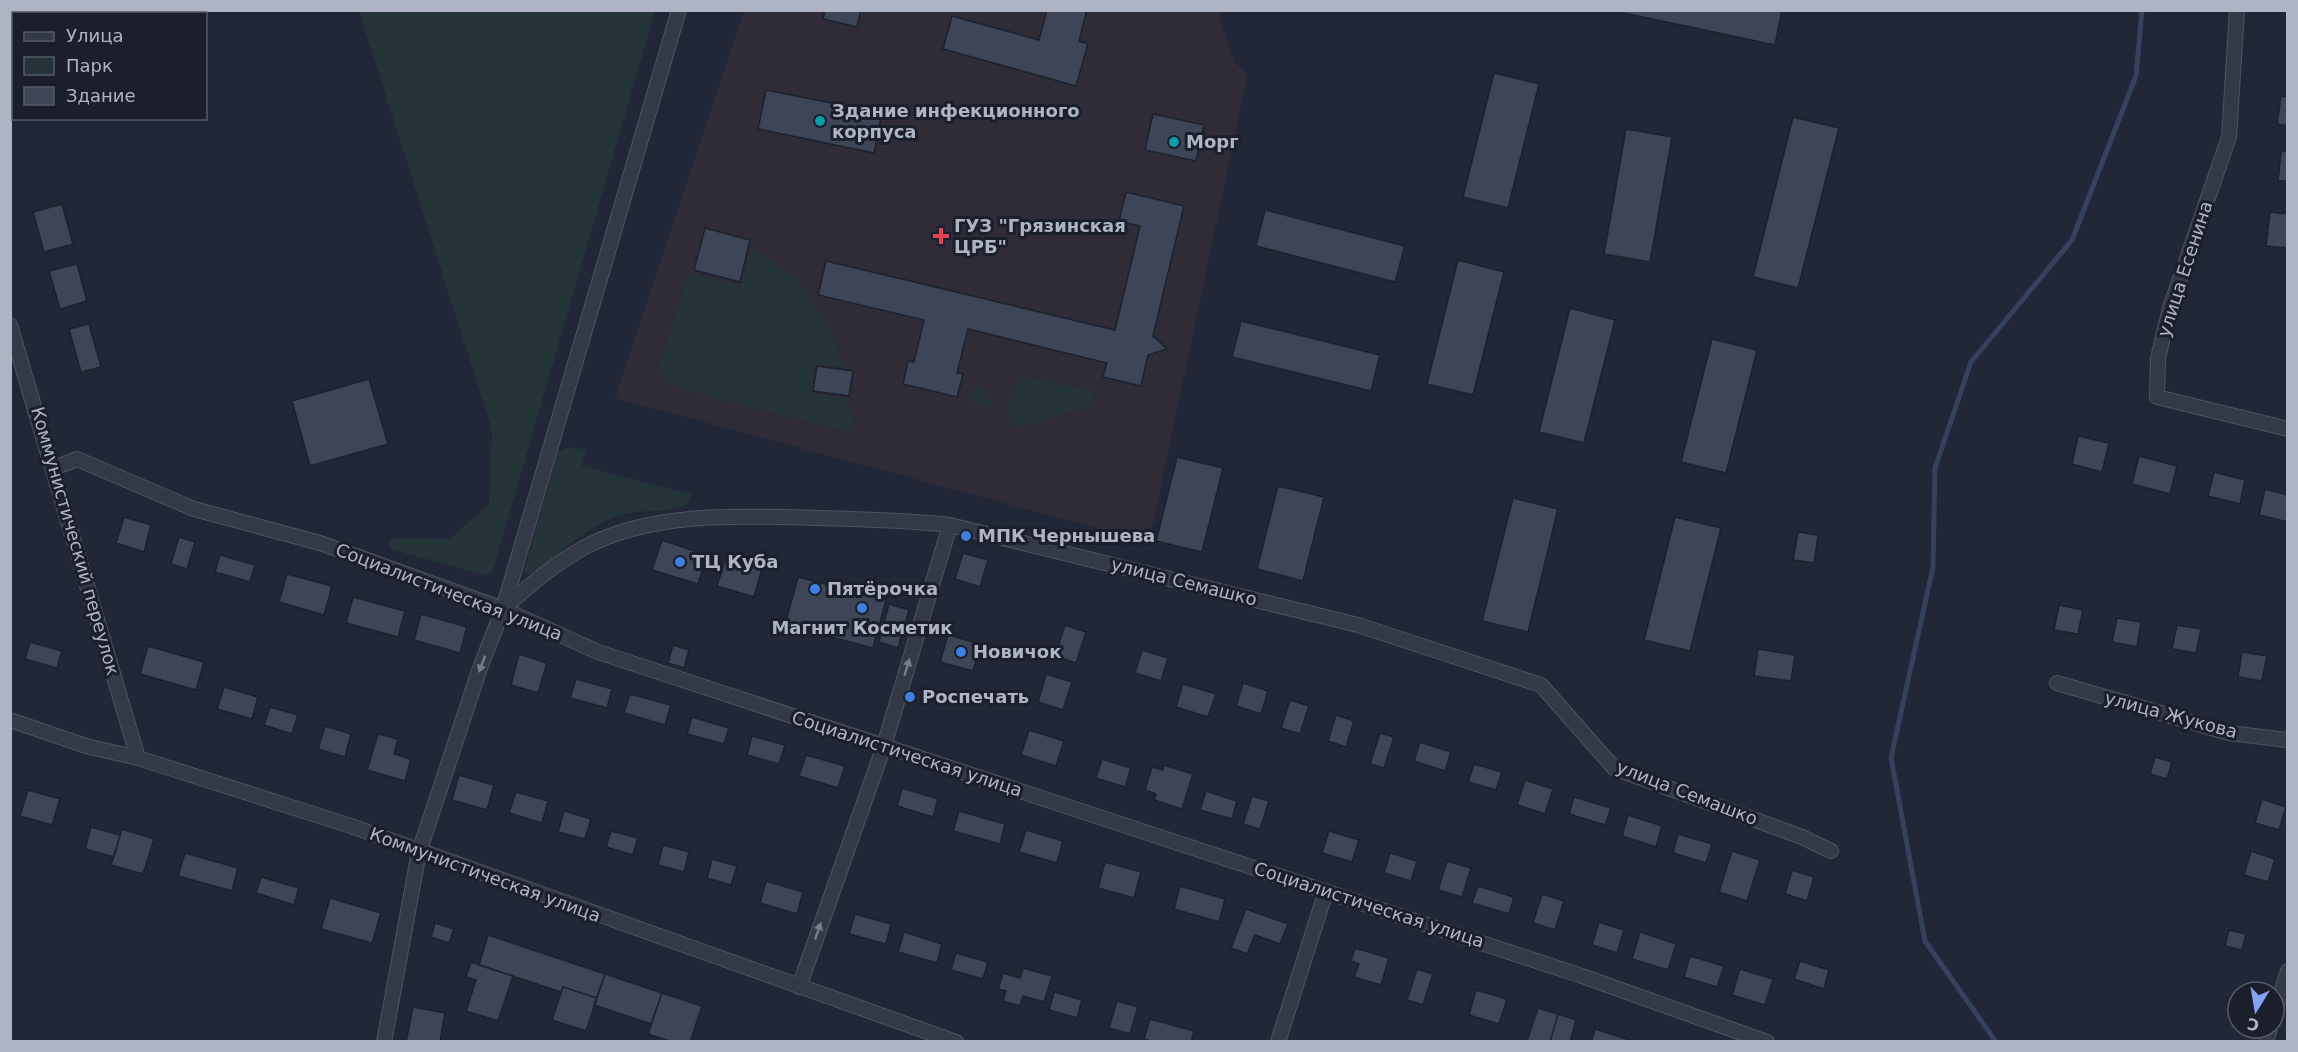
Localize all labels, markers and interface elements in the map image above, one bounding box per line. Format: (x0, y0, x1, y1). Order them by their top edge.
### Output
legend (12, 12, 207, 120)
text: Улица (66, 25, 123, 46)
text: Парк (66, 55, 113, 76)
text: Здание (66, 85, 136, 106)
place label: Здание инфекционного корпуса (832, 100, 1080, 142)
marker: Здание инфекционного корпуса (813, 114, 827, 128)
place label: Морг (1186, 131, 1239, 152)
marker: Морг (1167, 135, 1181, 149)
street label: улица Есенина (2153, 198, 2216, 339)
place label: ГУЗ "Грязинская ЦРБ" (954, 215, 1126, 257)
marker: ГУЗ "Грязинская ЦРБ" (932, 227, 950, 245)
street label: Коммунистический переулок (27, 404, 124, 678)
place label: МПК Чернышева (978, 525, 1155, 546)
marker: МПК Чернышева (959, 529, 973, 543)
street label: Социалистическая улица (333, 539, 565, 645)
place label: ТЦ Куба (692, 551, 778, 572)
street label: улица Семашко (1109, 553, 1259, 610)
marker: ТЦ Куба (673, 555, 687, 569)
place label: Пятёрочка (827, 578, 938, 599)
marker: Пятёрочка (808, 582, 822, 596)
marker: Магнит Косметик (855, 601, 869, 615)
place label: Магнит Косметик (771, 617, 953, 638)
place label: Новичок (973, 641, 1061, 662)
marker: Новичок (954, 645, 968, 659)
one-way arrow (477, 655, 486, 673)
one-way arrow (903, 658, 912, 676)
place label: Роспечать (922, 686, 1029, 707)
street label: улица Жукова (2103, 687, 2240, 742)
marker: Роспечать (903, 690, 917, 704)
street label: Социалистическая улица (789, 706, 1025, 801)
street label: улица Семашко (1614, 756, 1761, 829)
street label: Коммунистическая улица (367, 823, 604, 926)
street label: Социалистическая улица (1251, 857, 1487, 952)
one-way arrow (814, 922, 824, 940)
north arrow (2226, 980, 2286, 1040)
text: С (2246, 1014, 2261, 1035)

